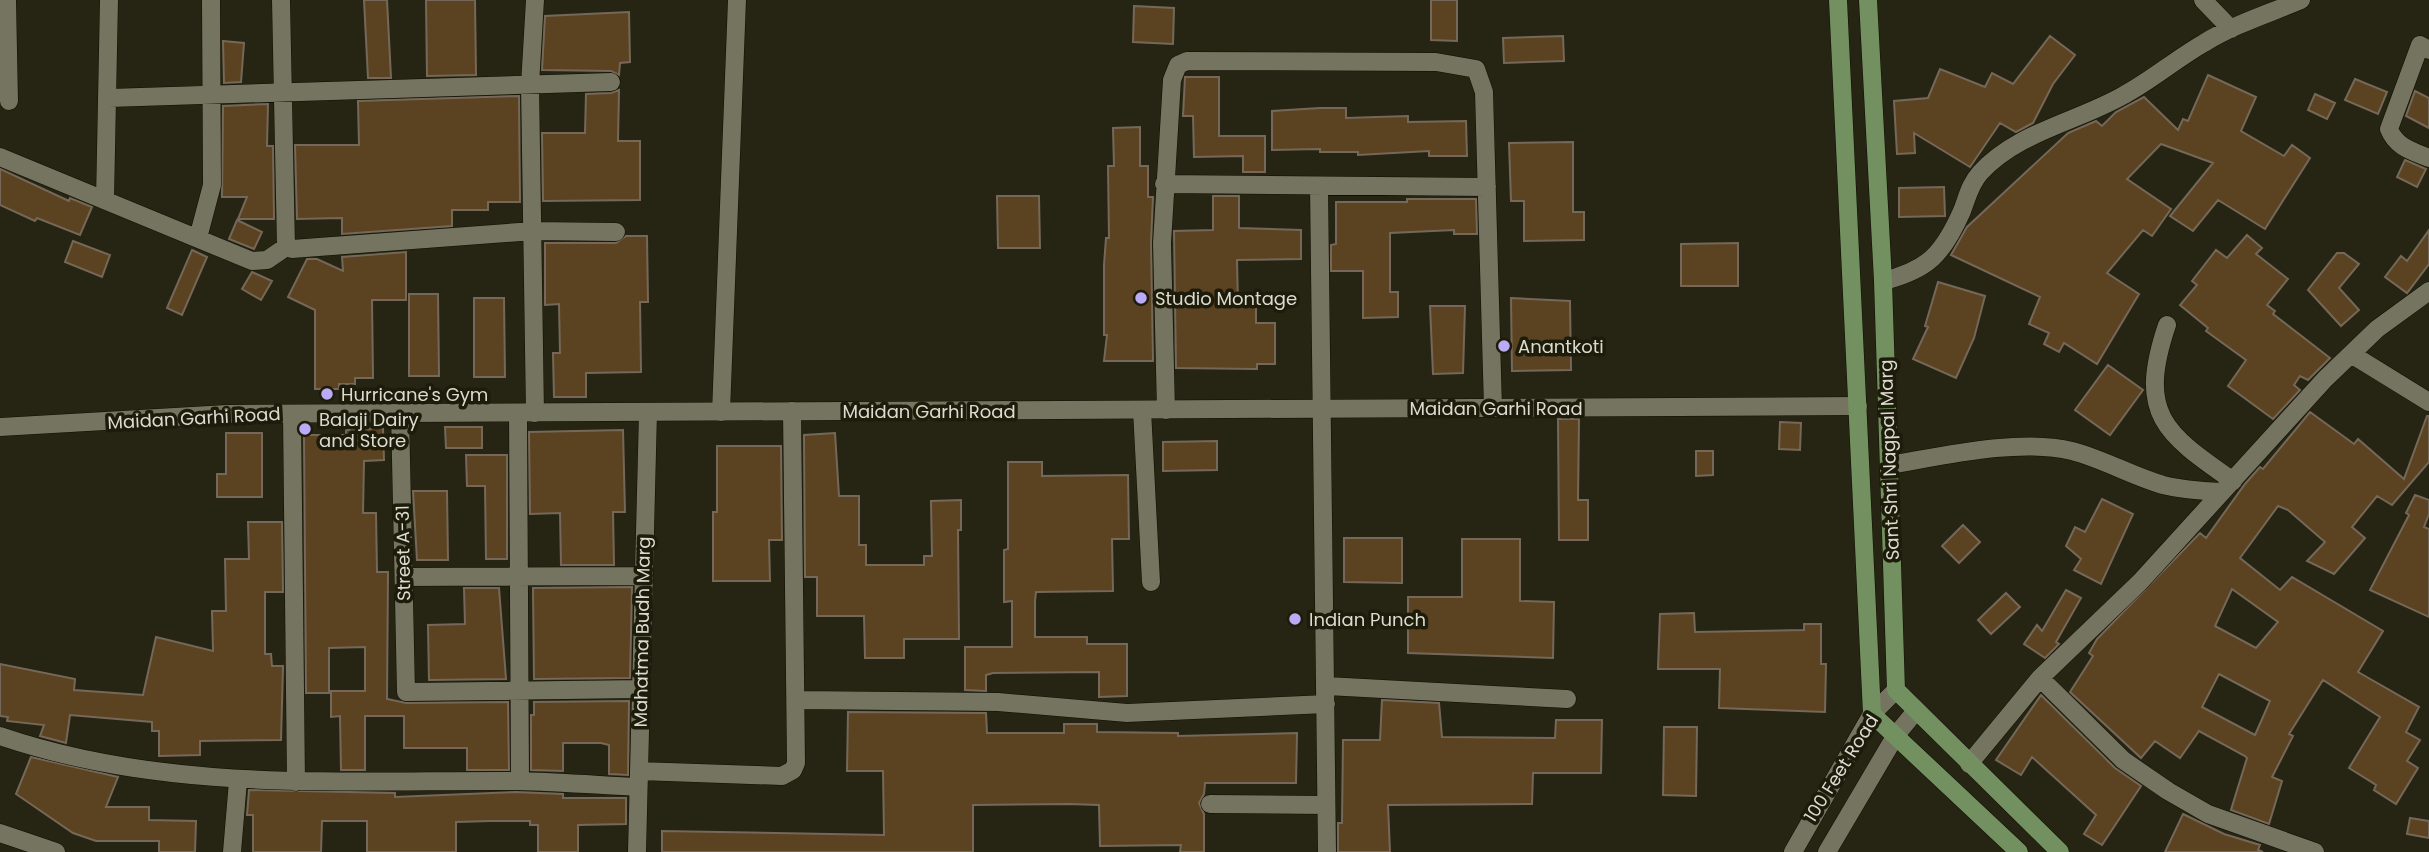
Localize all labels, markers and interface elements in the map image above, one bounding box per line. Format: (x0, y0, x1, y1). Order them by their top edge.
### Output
place label: Studio Montage (1155, 286, 1297, 311)
marker: Studio Montage (1133, 290, 1149, 306)
place label: Anantkoti (1518, 334, 1604, 359)
marker: Anantkoti (1496, 338, 1512, 354)
street label: Sant Shri Nagpal Marg (1873, 359, 1905, 561)
place label: Hurricane's Gym (341, 382, 488, 407)
marker: Hurricane's Gym (319, 386, 335, 402)
street label: Maidan Garhi Road (1409, 396, 1583, 421)
street label: Maidan Garhi Road (842, 399, 1016, 424)
street label: Maidan Garhi Road (107, 401, 281, 435)
place label: Balaji Dairy and Store (319, 407, 419, 453)
marker: Balaji Dairy and Store (297, 421, 313, 437)
street label: Street A-31 (390, 505, 416, 601)
street label: Mahatma Budh Marg (628, 536, 656, 728)
place label: Indian Punch (1309, 607, 1426, 632)
marker: Indian Punch (1287, 611, 1303, 627)
street label: 100 Feet Road (1798, 709, 1884, 827)

